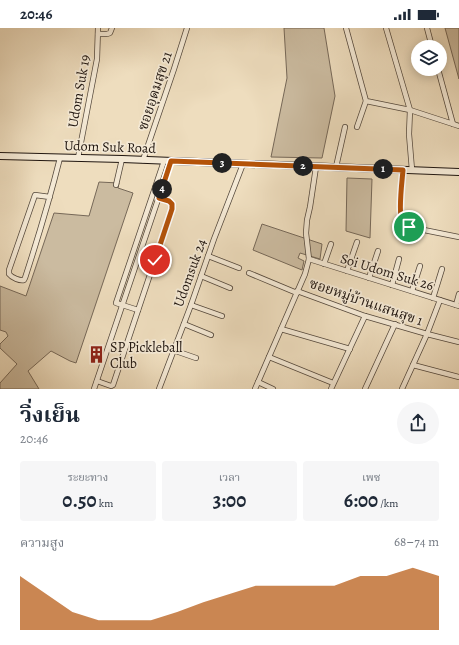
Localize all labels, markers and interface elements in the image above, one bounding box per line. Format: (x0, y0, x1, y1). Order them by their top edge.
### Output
text: 20:46 (20, 4, 52, 24)
map controls (411, 40, 447, 76)
button: layers (411, 40, 447, 76)
street label: ซอยอุดมสุข 21 (133, 49, 177, 133)
street label: Udom Suk 19 (63, 53, 95, 129)
street label: Udom Suk Road (64, 136, 157, 158)
pin: 3 (212, 153, 232, 173)
text: 3 (220, 155, 224, 170)
pin: 2 (293, 156, 313, 176)
text: 2 (300, 158, 306, 173)
pin: 1 (373, 159, 393, 179)
text: 1 (381, 161, 385, 176)
pin: 4 (152, 179, 172, 199)
text: 4 (159, 181, 165, 196)
pin (392, 210, 426, 244)
icon: arrive (398, 216, 420, 238)
street label: Udomsuk 24 (169, 236, 211, 310)
pin (138, 243, 172, 277)
icon: check (144, 249, 166, 271)
street label: Soi Udom Suk 26 (338, 249, 436, 295)
street label: ซอยหมู่บ้านแสนสุข 1 (307, 274, 425, 330)
place label: SP Pickleball Club (110, 338, 183, 373)
building icon: SP Pickleball Club (87, 345, 107, 365)
text: วิ่งเย็น (20, 400, 80, 430)
button: share (397, 402, 439, 444)
text: 20:46 (20, 430, 48, 447)
text: ระยะทาง (68, 470, 108, 485)
text: เวลา (219, 470, 240, 485)
text: เพซ (362, 470, 380, 485)
text: 0.50 (62, 487, 97, 514)
text: 3:00 (213, 487, 246, 514)
text: 6:00 (344, 487, 378, 514)
text: km (97, 496, 113, 511)
text: /km (378, 496, 398, 511)
text: 68–74 m (394, 533, 439, 550)
text: ความสูง (20, 534, 64, 551)

